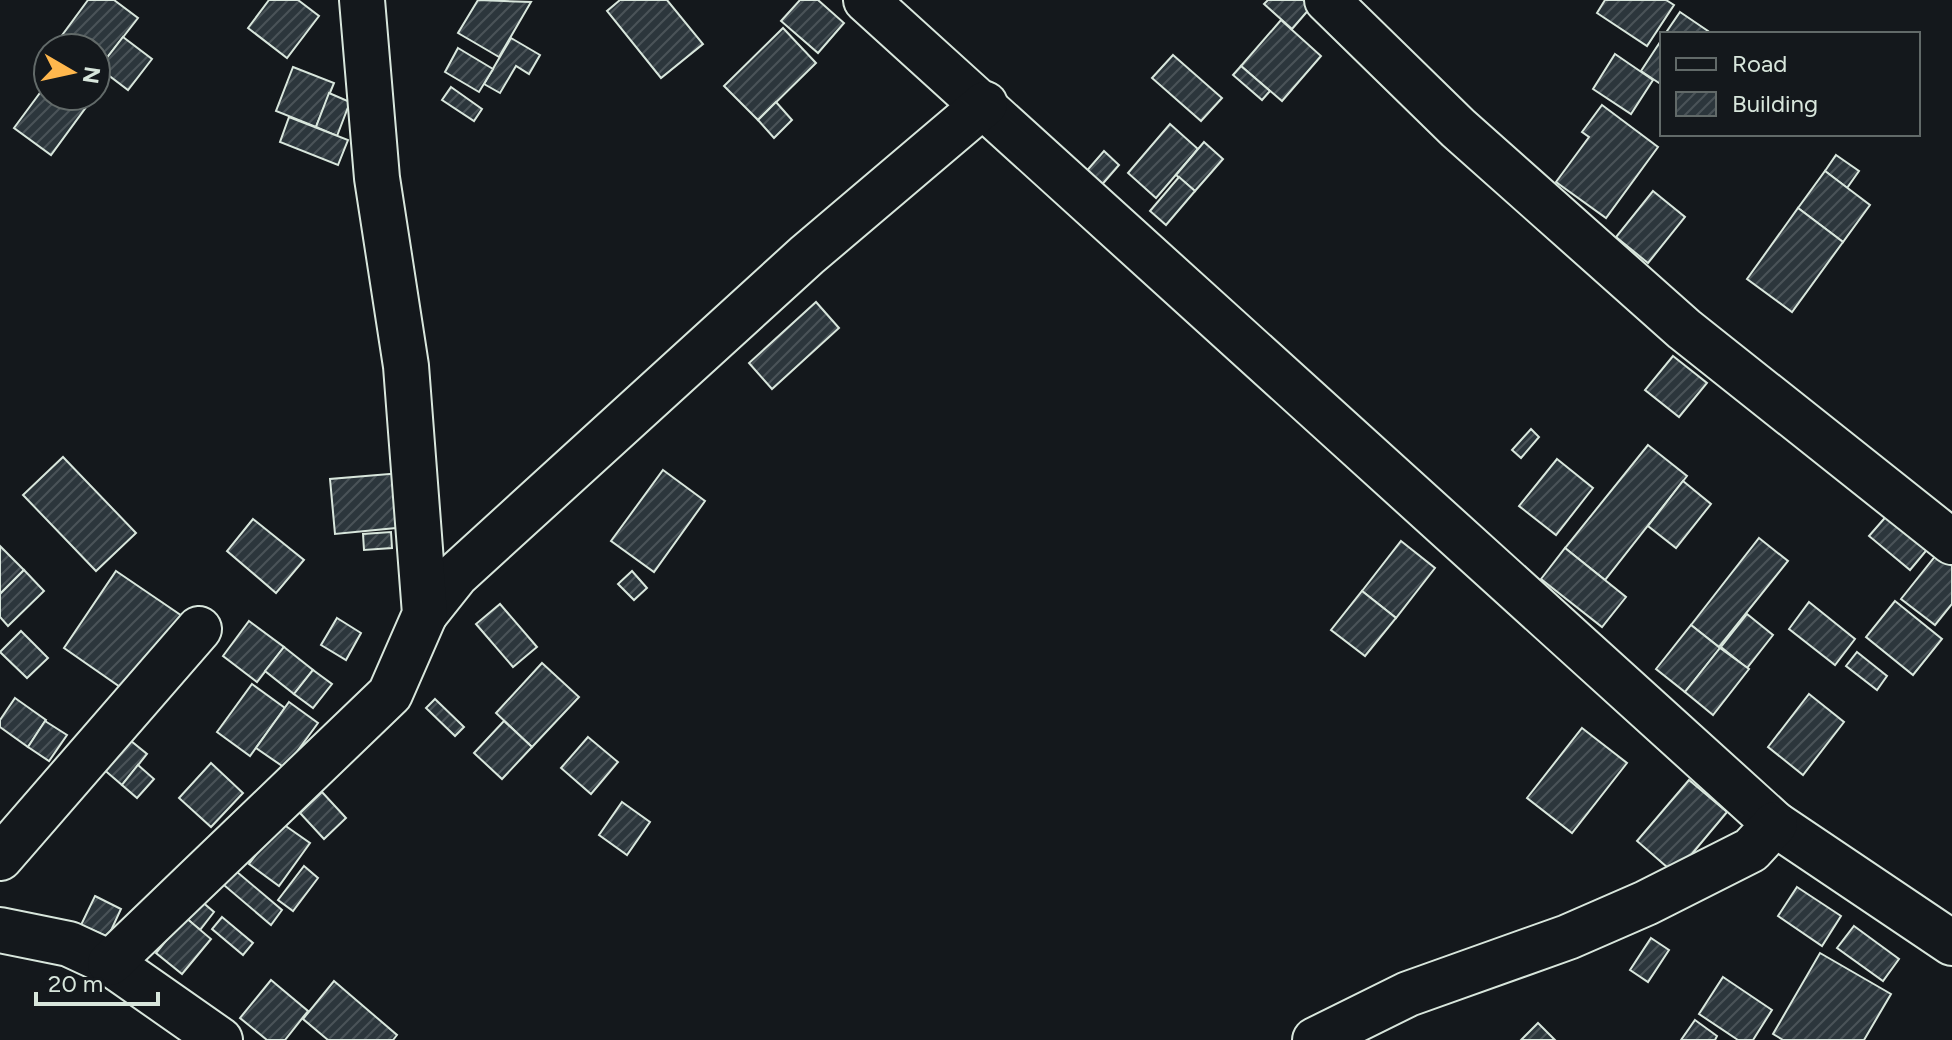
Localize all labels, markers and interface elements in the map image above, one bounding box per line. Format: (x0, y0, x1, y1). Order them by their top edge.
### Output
north arrow (32, 32, 112, 112)
legend (1660, 32, 1920, 136)
text: Road (1732, 49, 1787, 78)
text: N (77, 65, 106, 86)
text: Building (1732, 89, 1818, 118)
scale bar (36, 956, 158, 1006)
text: 20 m (48, 969, 103, 998)

